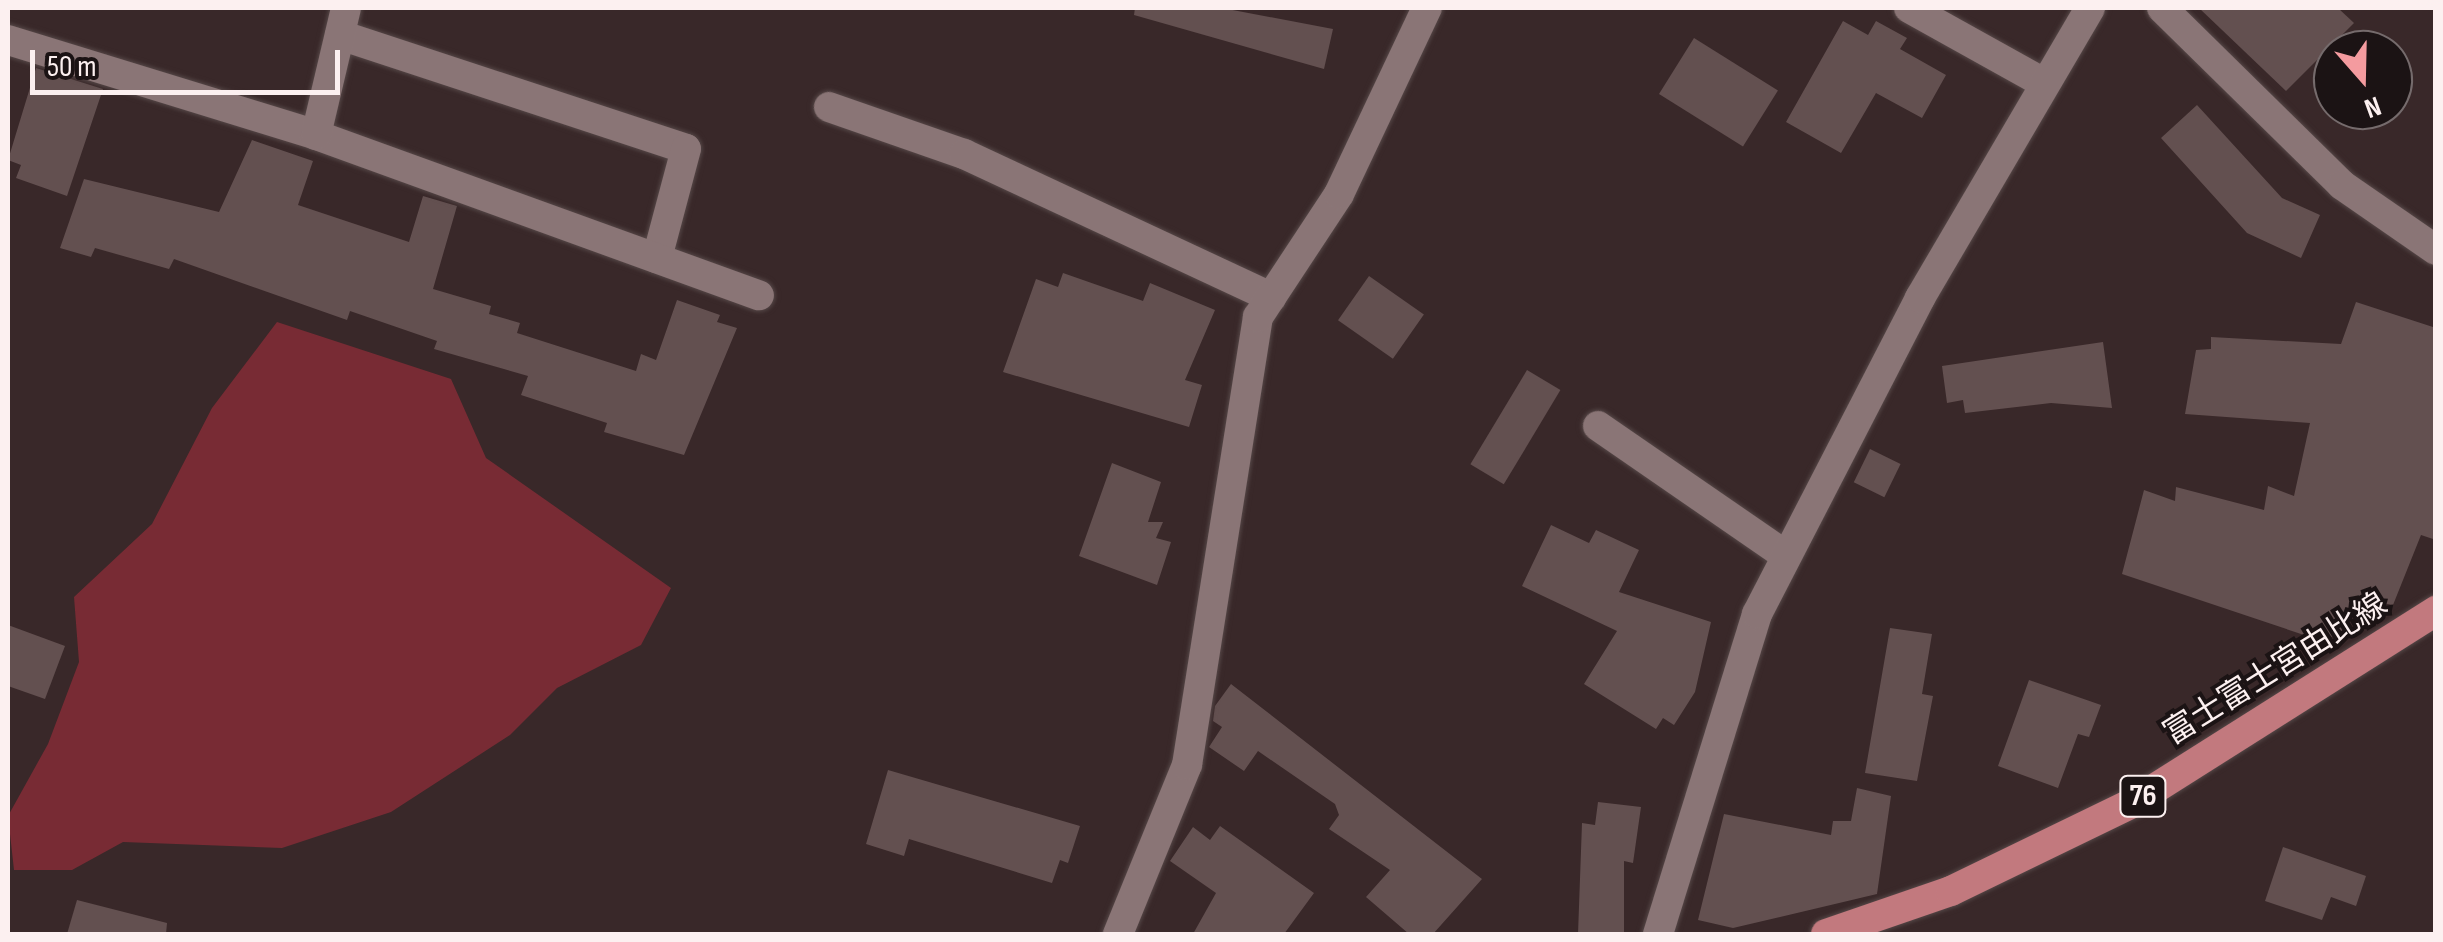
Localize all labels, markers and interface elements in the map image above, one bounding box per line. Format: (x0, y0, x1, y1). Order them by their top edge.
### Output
scale bar (35, 30, 345, 92)
north arrow (2313, 30, 2413, 130)
text: 50 m (47, 49, 96, 85)
text: N (2360, 89, 2385, 125)
street label: 富士富士宮由比線 (2157, 586, 2395, 754)
road number: 76 (2118, 771, 2168, 821)

